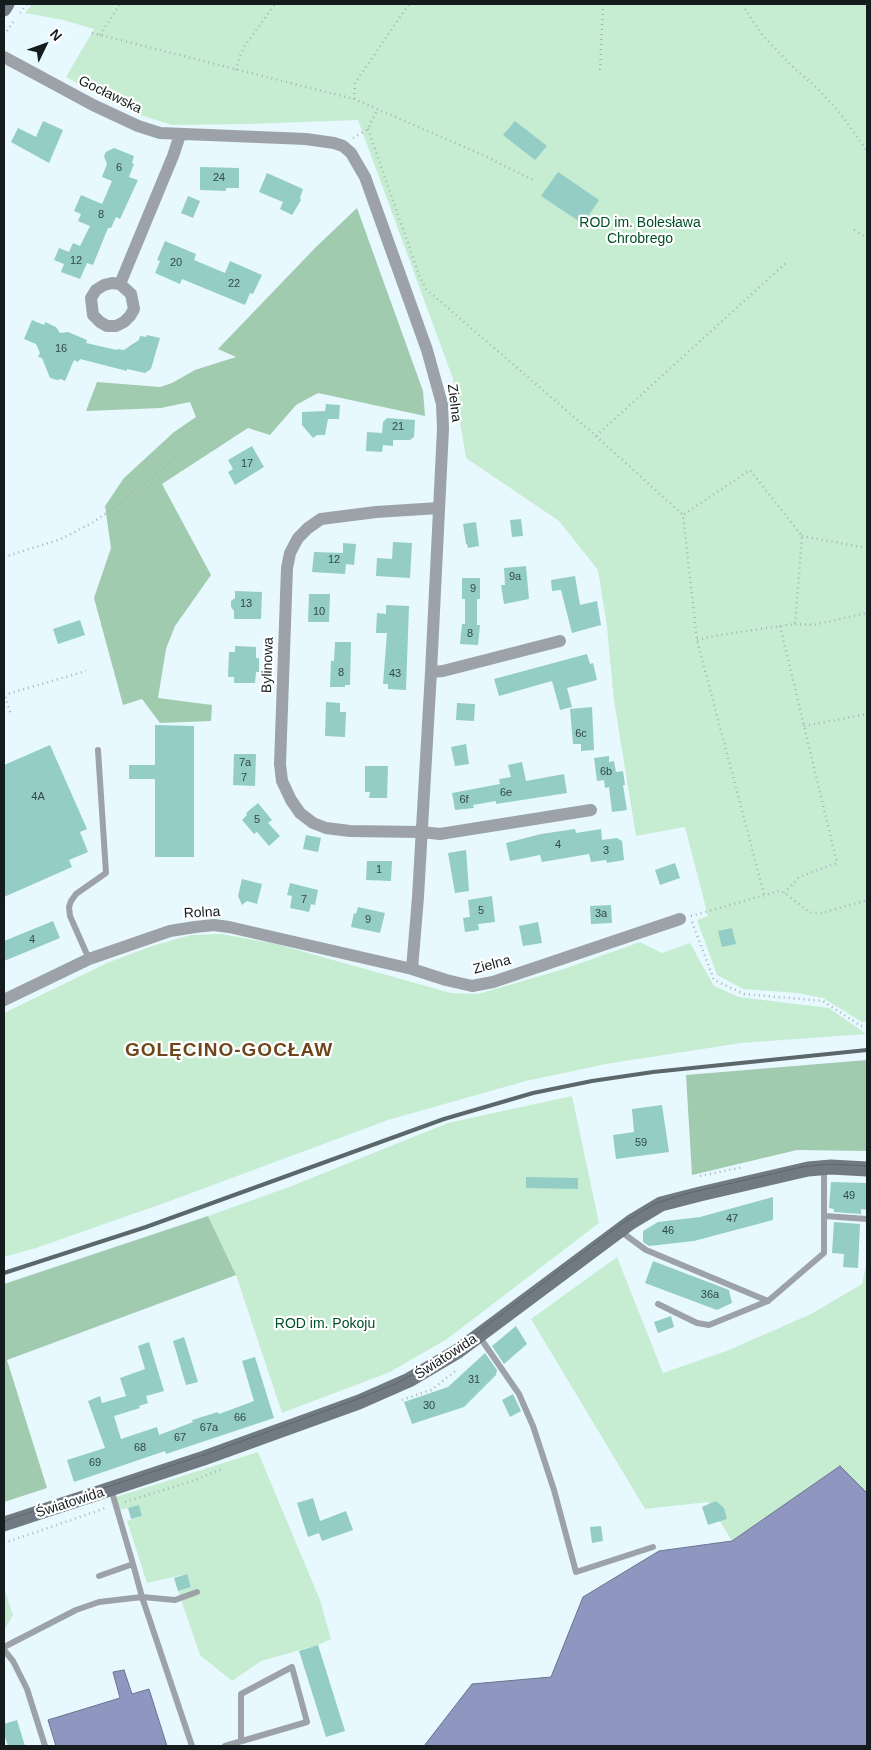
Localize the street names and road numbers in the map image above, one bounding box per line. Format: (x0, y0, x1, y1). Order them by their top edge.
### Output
street label: Gocławska (76, 72, 144, 118)
street label: Zielna (443, 383, 465, 423)
street label: Bylinowa (259, 637, 277, 693)
street label: Rolna (183, 904, 221, 922)
street label: Zielna (471, 952, 513, 978)
street label: Światowida (412, 1331, 480, 1383)
street label: Światowida (34, 1484, 106, 1522)

